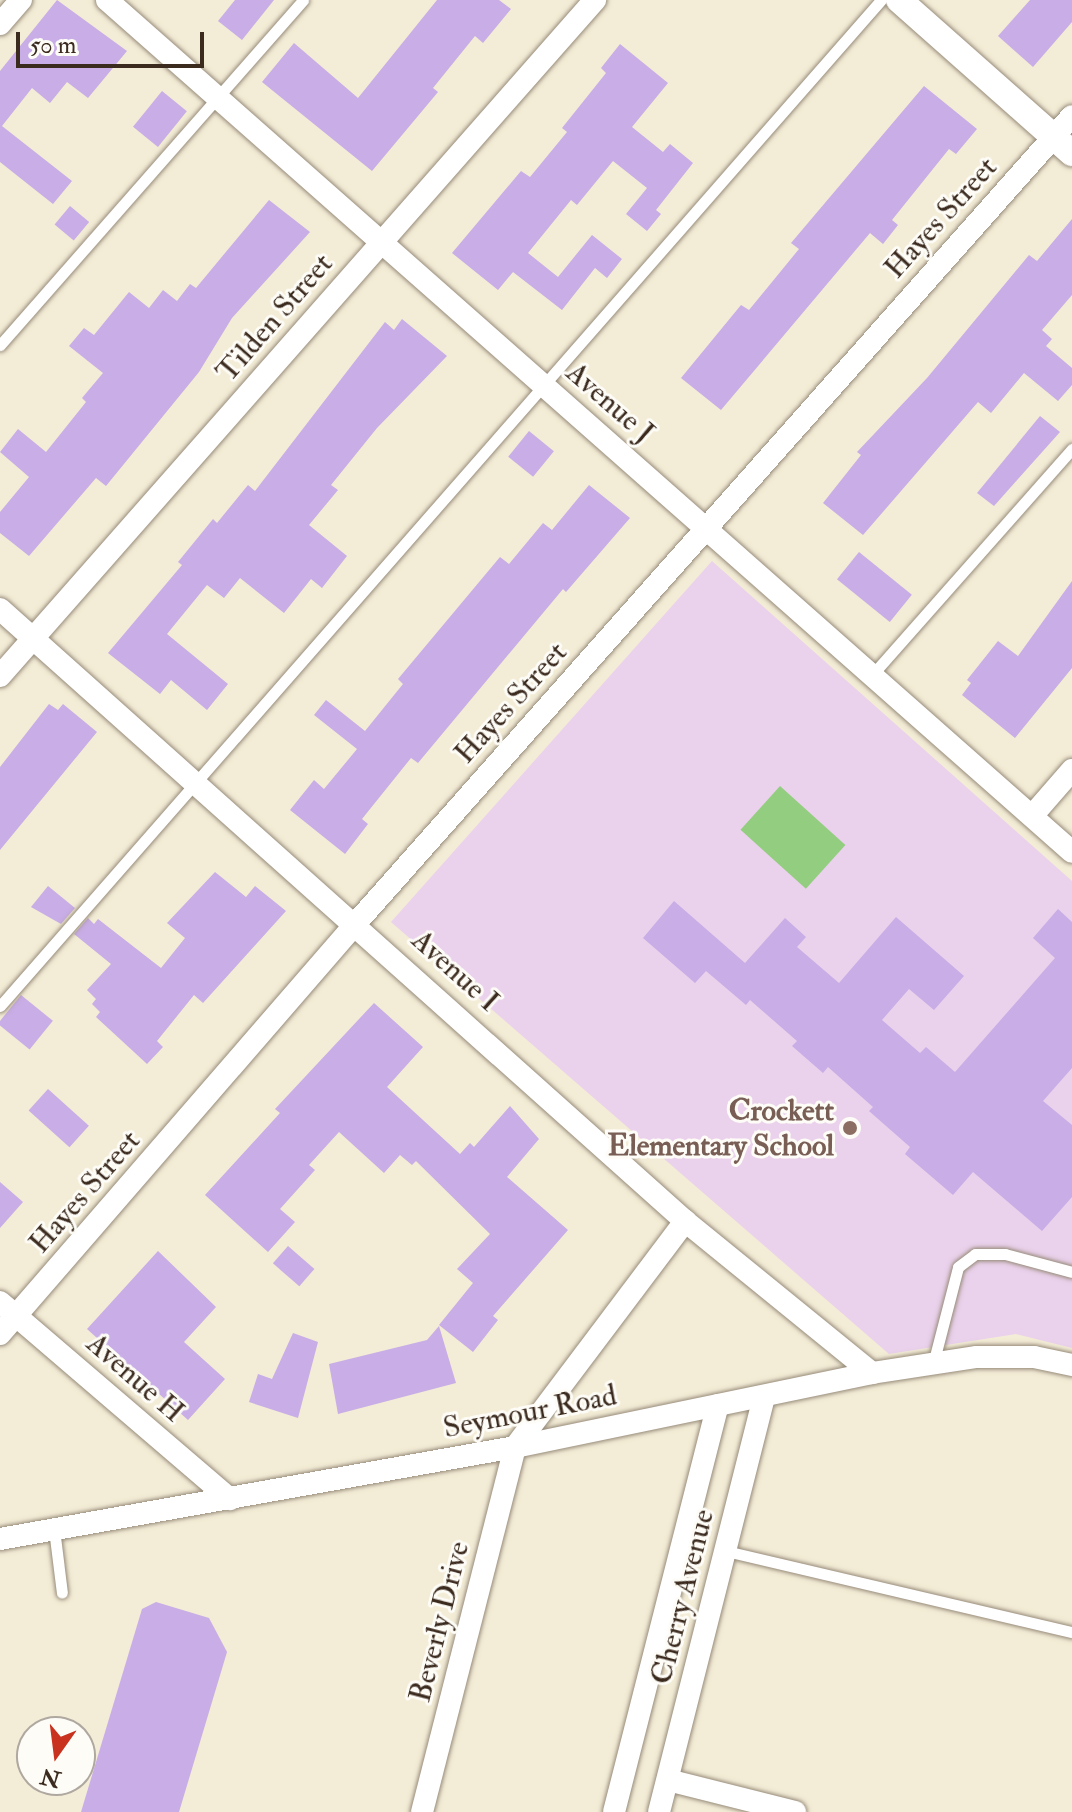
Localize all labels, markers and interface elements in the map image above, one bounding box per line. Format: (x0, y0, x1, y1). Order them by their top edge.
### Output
scale bar (20, 16, 208, 66)
text: 50 m (30, 30, 76, 61)
street label: Hayes Street (877, 150, 1005, 286)
street label: Tilden Street (209, 246, 341, 390)
street label: Avenue J (558, 355, 662, 451)
street label: Hayes Street (447, 635, 575, 771)
street label: Avenue I (404, 922, 506, 1020)
place label: Crockett Elementary School (608, 1093, 834, 1164)
marker: Crockett Elementary School (841, 1119, 859, 1137)
street label: Hayes Street (22, 1123, 148, 1261)
street label: Avenue H (79, 1326, 191, 1430)
street label: Seymour Road (440, 1378, 620, 1446)
street label: Cherry Avenue (644, 1506, 722, 1688)
street label: Beverly Drive (403, 1538, 477, 1706)
north arrow (16, 1716, 96, 1796)
text: N (38, 1761, 64, 1793)

